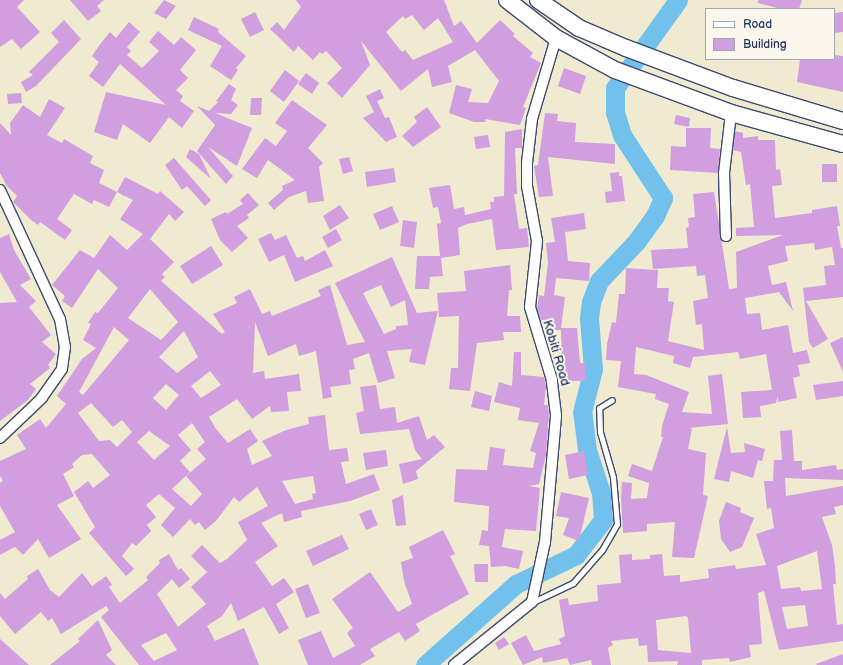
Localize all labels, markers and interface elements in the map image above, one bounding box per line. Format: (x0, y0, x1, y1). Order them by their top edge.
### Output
legend (705, 8, 835, 60)
text: Road (743, 17, 772, 32)
text: Building (743, 37, 787, 52)
street label: Kobiti Road (539, 318, 573, 388)

